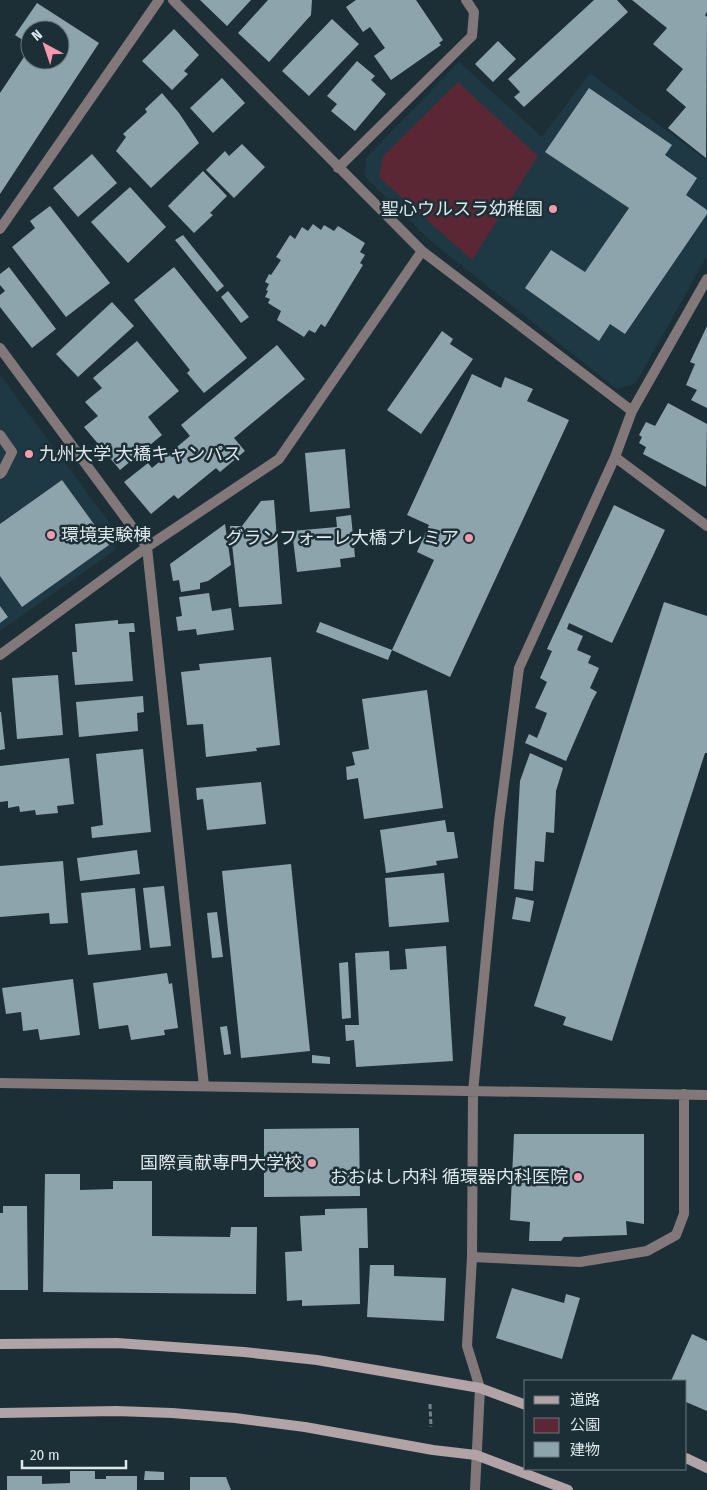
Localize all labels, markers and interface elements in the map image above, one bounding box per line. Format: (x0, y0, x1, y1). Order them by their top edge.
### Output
north arrow (20, 20, 70, 70)
text: N (28, 26, 46, 45)
place label: 聖心ウルスラ幼稚園 (381, 198, 543, 220)
marker: 聖心ウルスラ幼稚園 (547, 203, 559, 215)
place label: 九州大学 大橋キャンパス (39, 443, 241, 465)
marker: 九州大学 大橋キャンパス (23, 448, 35, 460)
place label: 環境実験棟 (61, 524, 151, 546)
place label: グランフォーレ大橋プレミア (226, 527, 459, 549)
marker: 環境実験棟 (45, 529, 57, 541)
marker: グランフォーレ大橋プレミア (463, 532, 475, 544)
place label: 国際貢献専門大学校 (140, 1152, 302, 1174)
marker: 国際貢献専門大学校 (306, 1157, 318, 1169)
place label: おおはし内科 循環器内科医院 (330, 1166, 568, 1188)
marker: おおはし内科 循環器内科医院 (572, 1171, 584, 1183)
legend (524, 1380, 687, 1470)
text: 道路 (570, 1391, 600, 1409)
text: 公園 (570, 1416, 600, 1434)
scale bar (22, 1438, 126, 1470)
text: 建物 (570, 1441, 600, 1459)
text: 20 m (30, 1446, 60, 1464)

